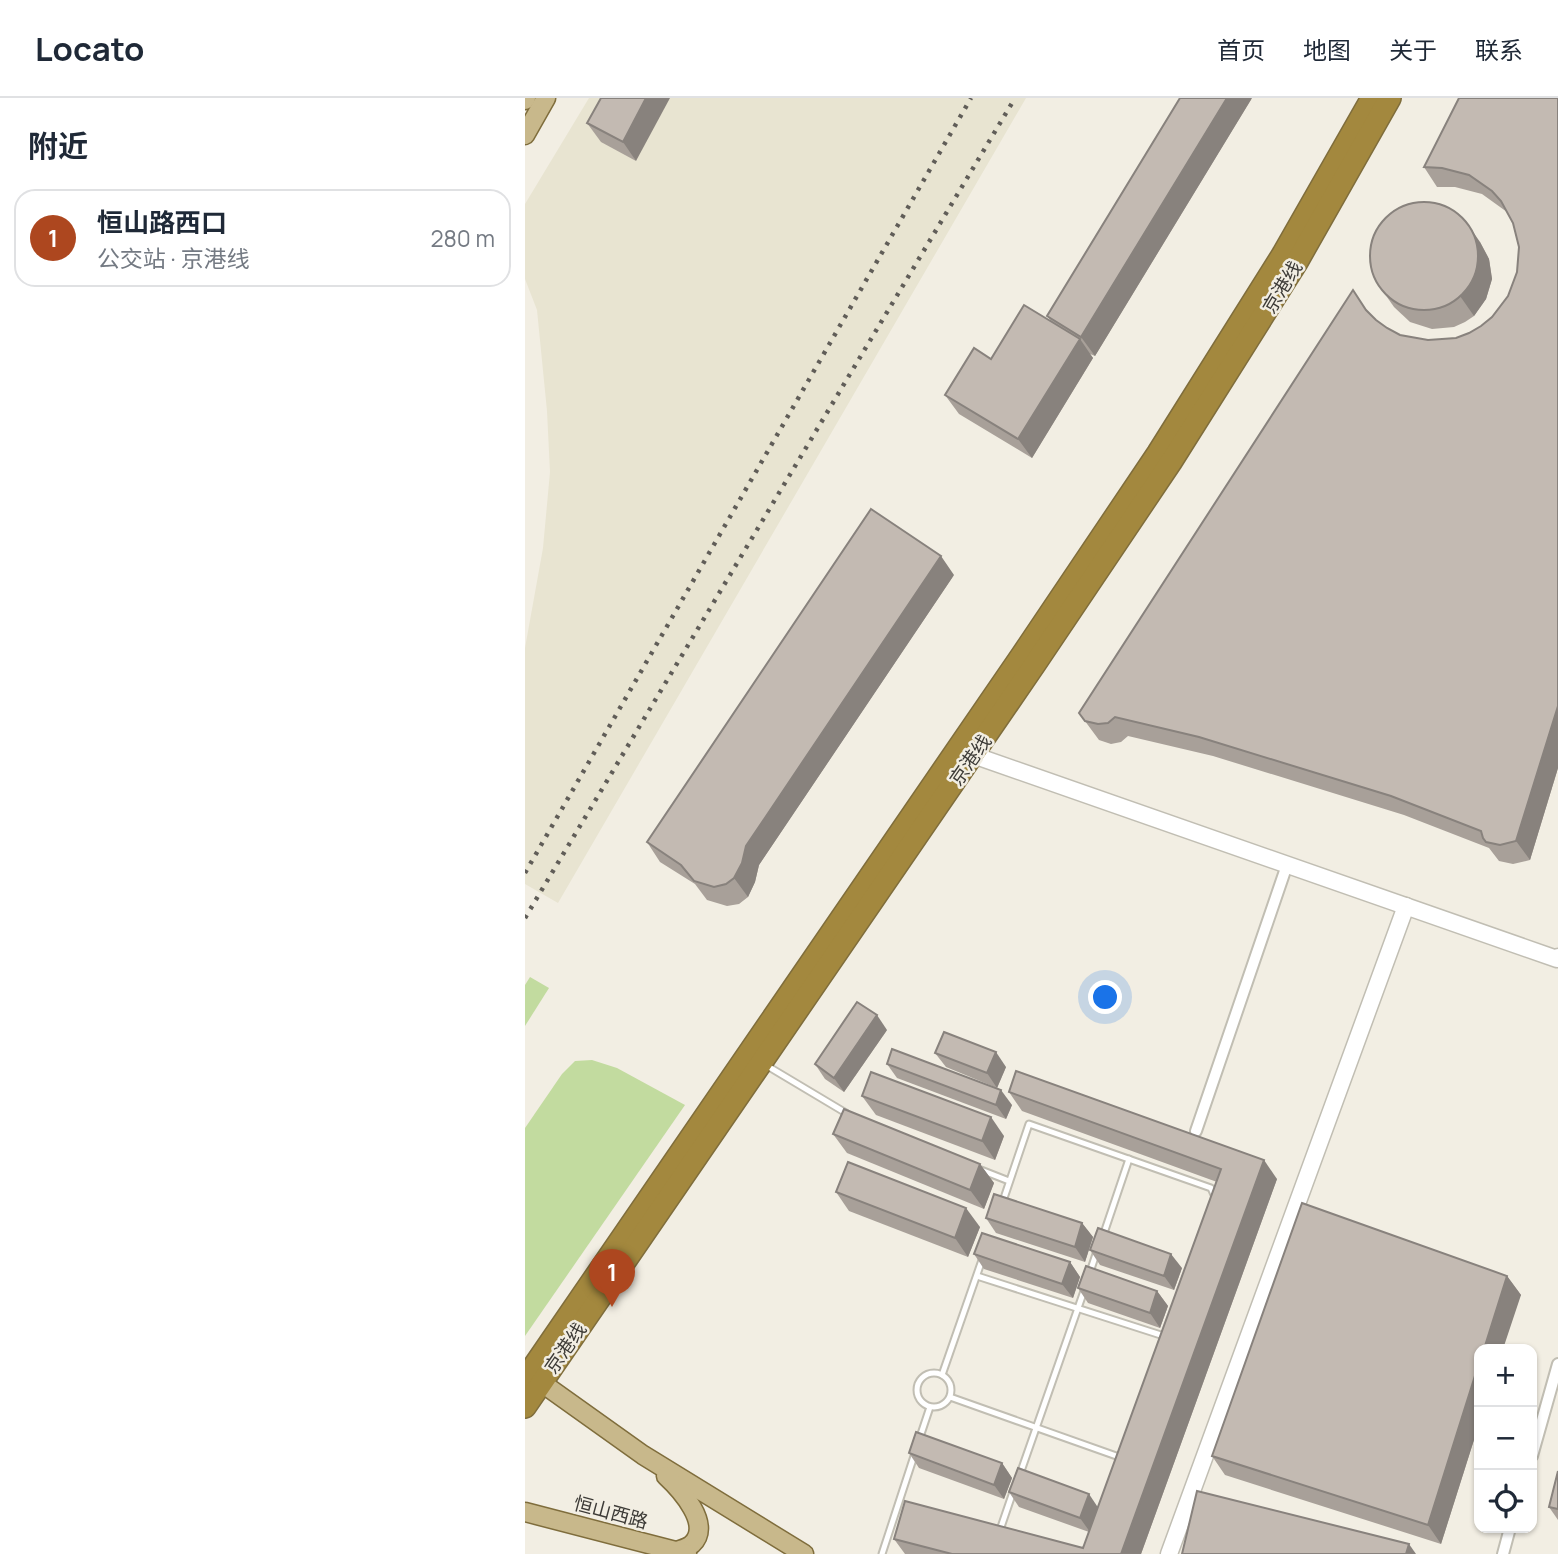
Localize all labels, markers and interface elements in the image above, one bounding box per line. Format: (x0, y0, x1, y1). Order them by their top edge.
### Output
text: Locato (35, 26, 145, 71)
text: 首页 (1217, 33, 1265, 66)
text: 地图 (1303, 33, 1351, 66)
text: 关于 (1389, 33, 1437, 66)
text: 联系 (1475, 33, 1523, 66)
text: 附近 (28, 125, 88, 166)
text: 恒山路西口 (97, 204, 227, 240)
text: 1 (48, 222, 58, 254)
text: 280 m (430, 222, 495, 254)
text: 公交站 · 京港线 (97, 242, 249, 274)
street label: 京港线 (1256, 256, 1308, 318)
street label: 京港线 (943, 729, 997, 791)
your location (1088, 980, 1122, 1014)
pin: 1 (589, 1249, 635, 1307)
street label: 京港线 (538, 1317, 592, 1379)
map controls (1474, 1344, 1537, 1533)
button: + (1474, 1344, 1537, 1407)
button: − (1474, 1407, 1537, 1470)
button: locate (1474, 1470, 1537, 1533)
street label: 恒山西路 (571, 1490, 651, 1534)

